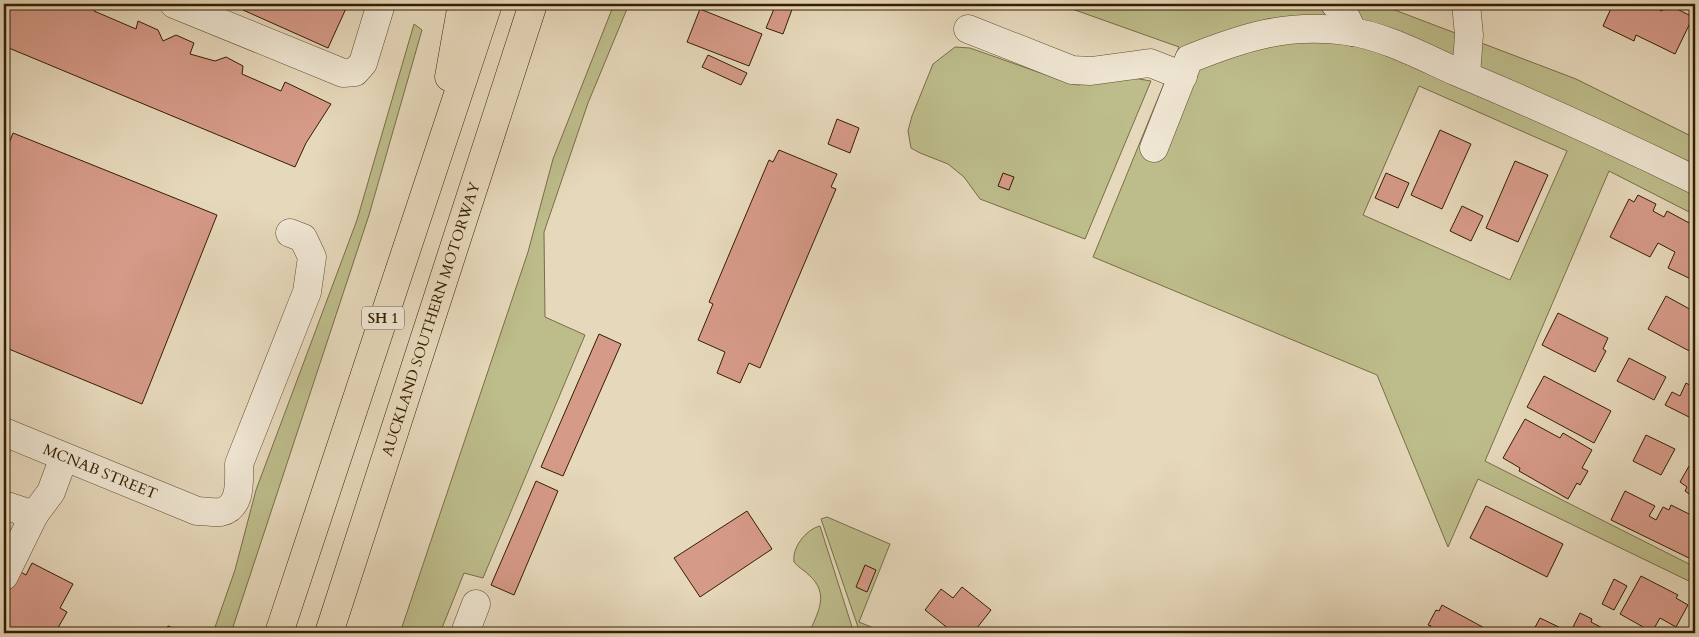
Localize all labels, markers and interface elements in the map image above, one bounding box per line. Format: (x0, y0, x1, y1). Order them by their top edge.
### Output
street label: AUCKLAND SOUTHERN MOTORWAY (377, 179, 485, 459)
road number: SH 1 (362, 306, 404, 330)
street label: MCNAB STREET (40, 439, 160, 504)

